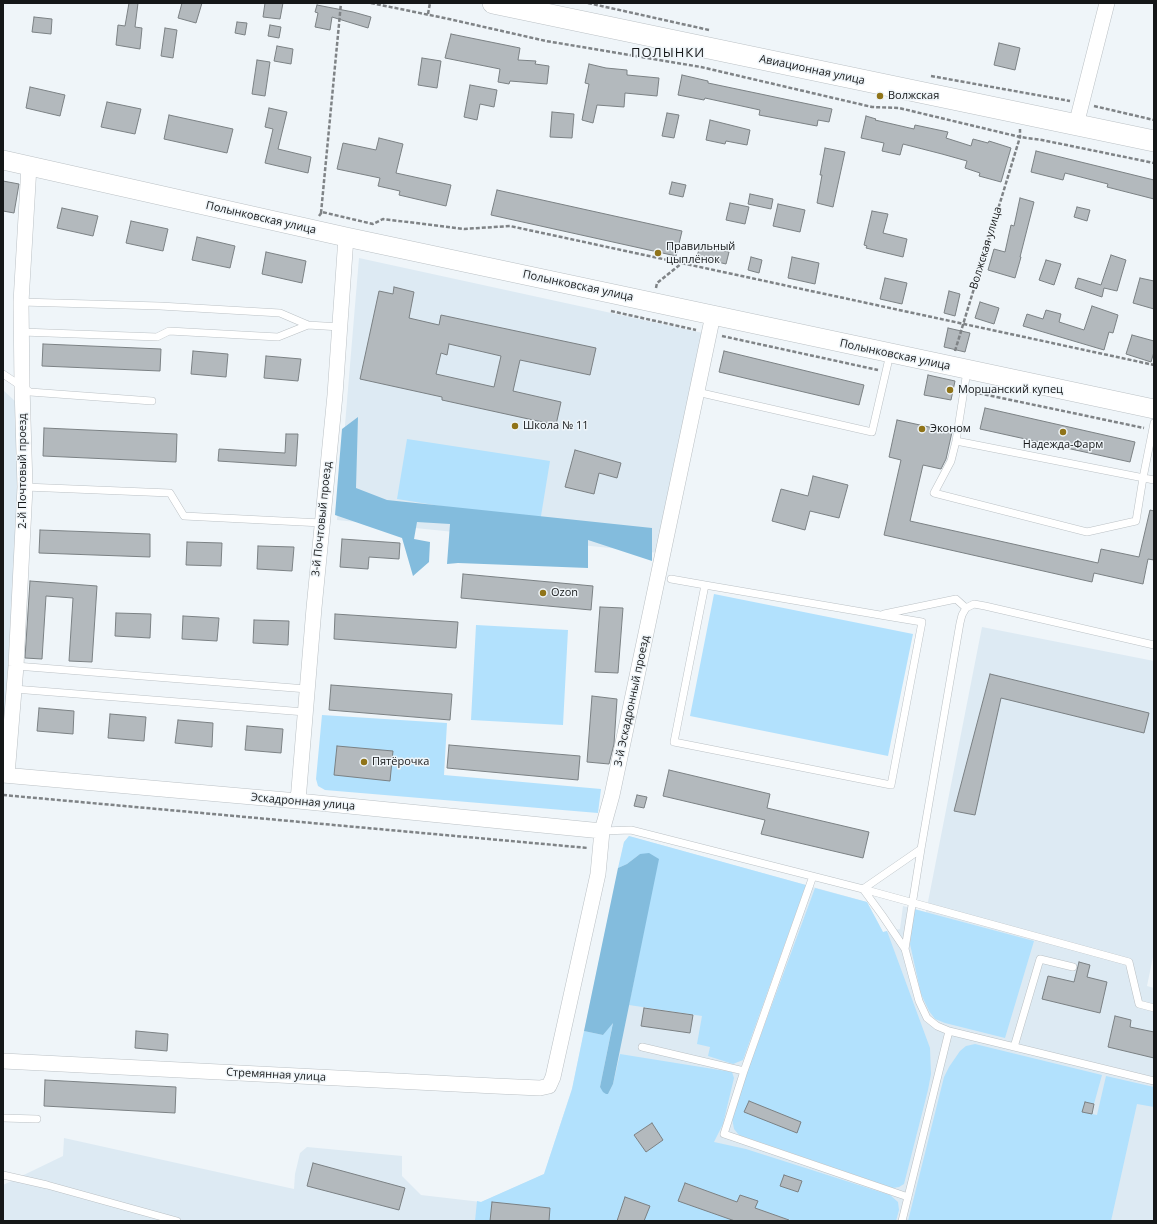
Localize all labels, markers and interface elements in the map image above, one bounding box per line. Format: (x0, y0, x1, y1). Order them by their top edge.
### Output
district label: ПОЛЫНКИ (631, 45, 705, 61)
street label: Авиационная улица (758, 52, 866, 88)
place label: Волжская (888, 89, 939, 103)
marker: Волжская (875, 91, 885, 101)
street label: Полынковская улица (205, 199, 317, 237)
street label: Волжская улица (967, 205, 1005, 291)
place label: Правильный цыплёнок (666, 240, 735, 266)
marker: Правильный цыплёнок (653, 248, 663, 258)
street label: Полынковская улица (521, 268, 635, 304)
street label: Полынковская улица (838, 337, 952, 373)
place label: Моршанский купец (958, 383, 1063, 397)
marker: Моршанский купец (945, 385, 955, 395)
street label: 2-й Почтовый проезд (16, 413, 30, 529)
place label: Школа № 11 (523, 419, 589, 433)
marker: Школа № 11 (510, 421, 520, 431)
place label: Эконом (930, 422, 971, 436)
marker: Эконом (917, 424, 927, 434)
marker: Надежда-Фарм (1058, 427, 1068, 437)
place label: Надежда-Фарм (1023, 438, 1103, 452)
street label: 3-й Почтовый проезд (309, 461, 335, 577)
place label: Ozon (551, 586, 578, 600)
marker: Ozon (538, 588, 548, 598)
street label: 3-й Эскадронный проезд (612, 634, 652, 768)
place label: Пятёрочка (372, 755, 429, 769)
marker: Пятёрочка (359, 757, 369, 767)
street label: Эскадронная улица (250, 791, 356, 813)
street label: Стремянная улица (226, 1066, 326, 1084)

